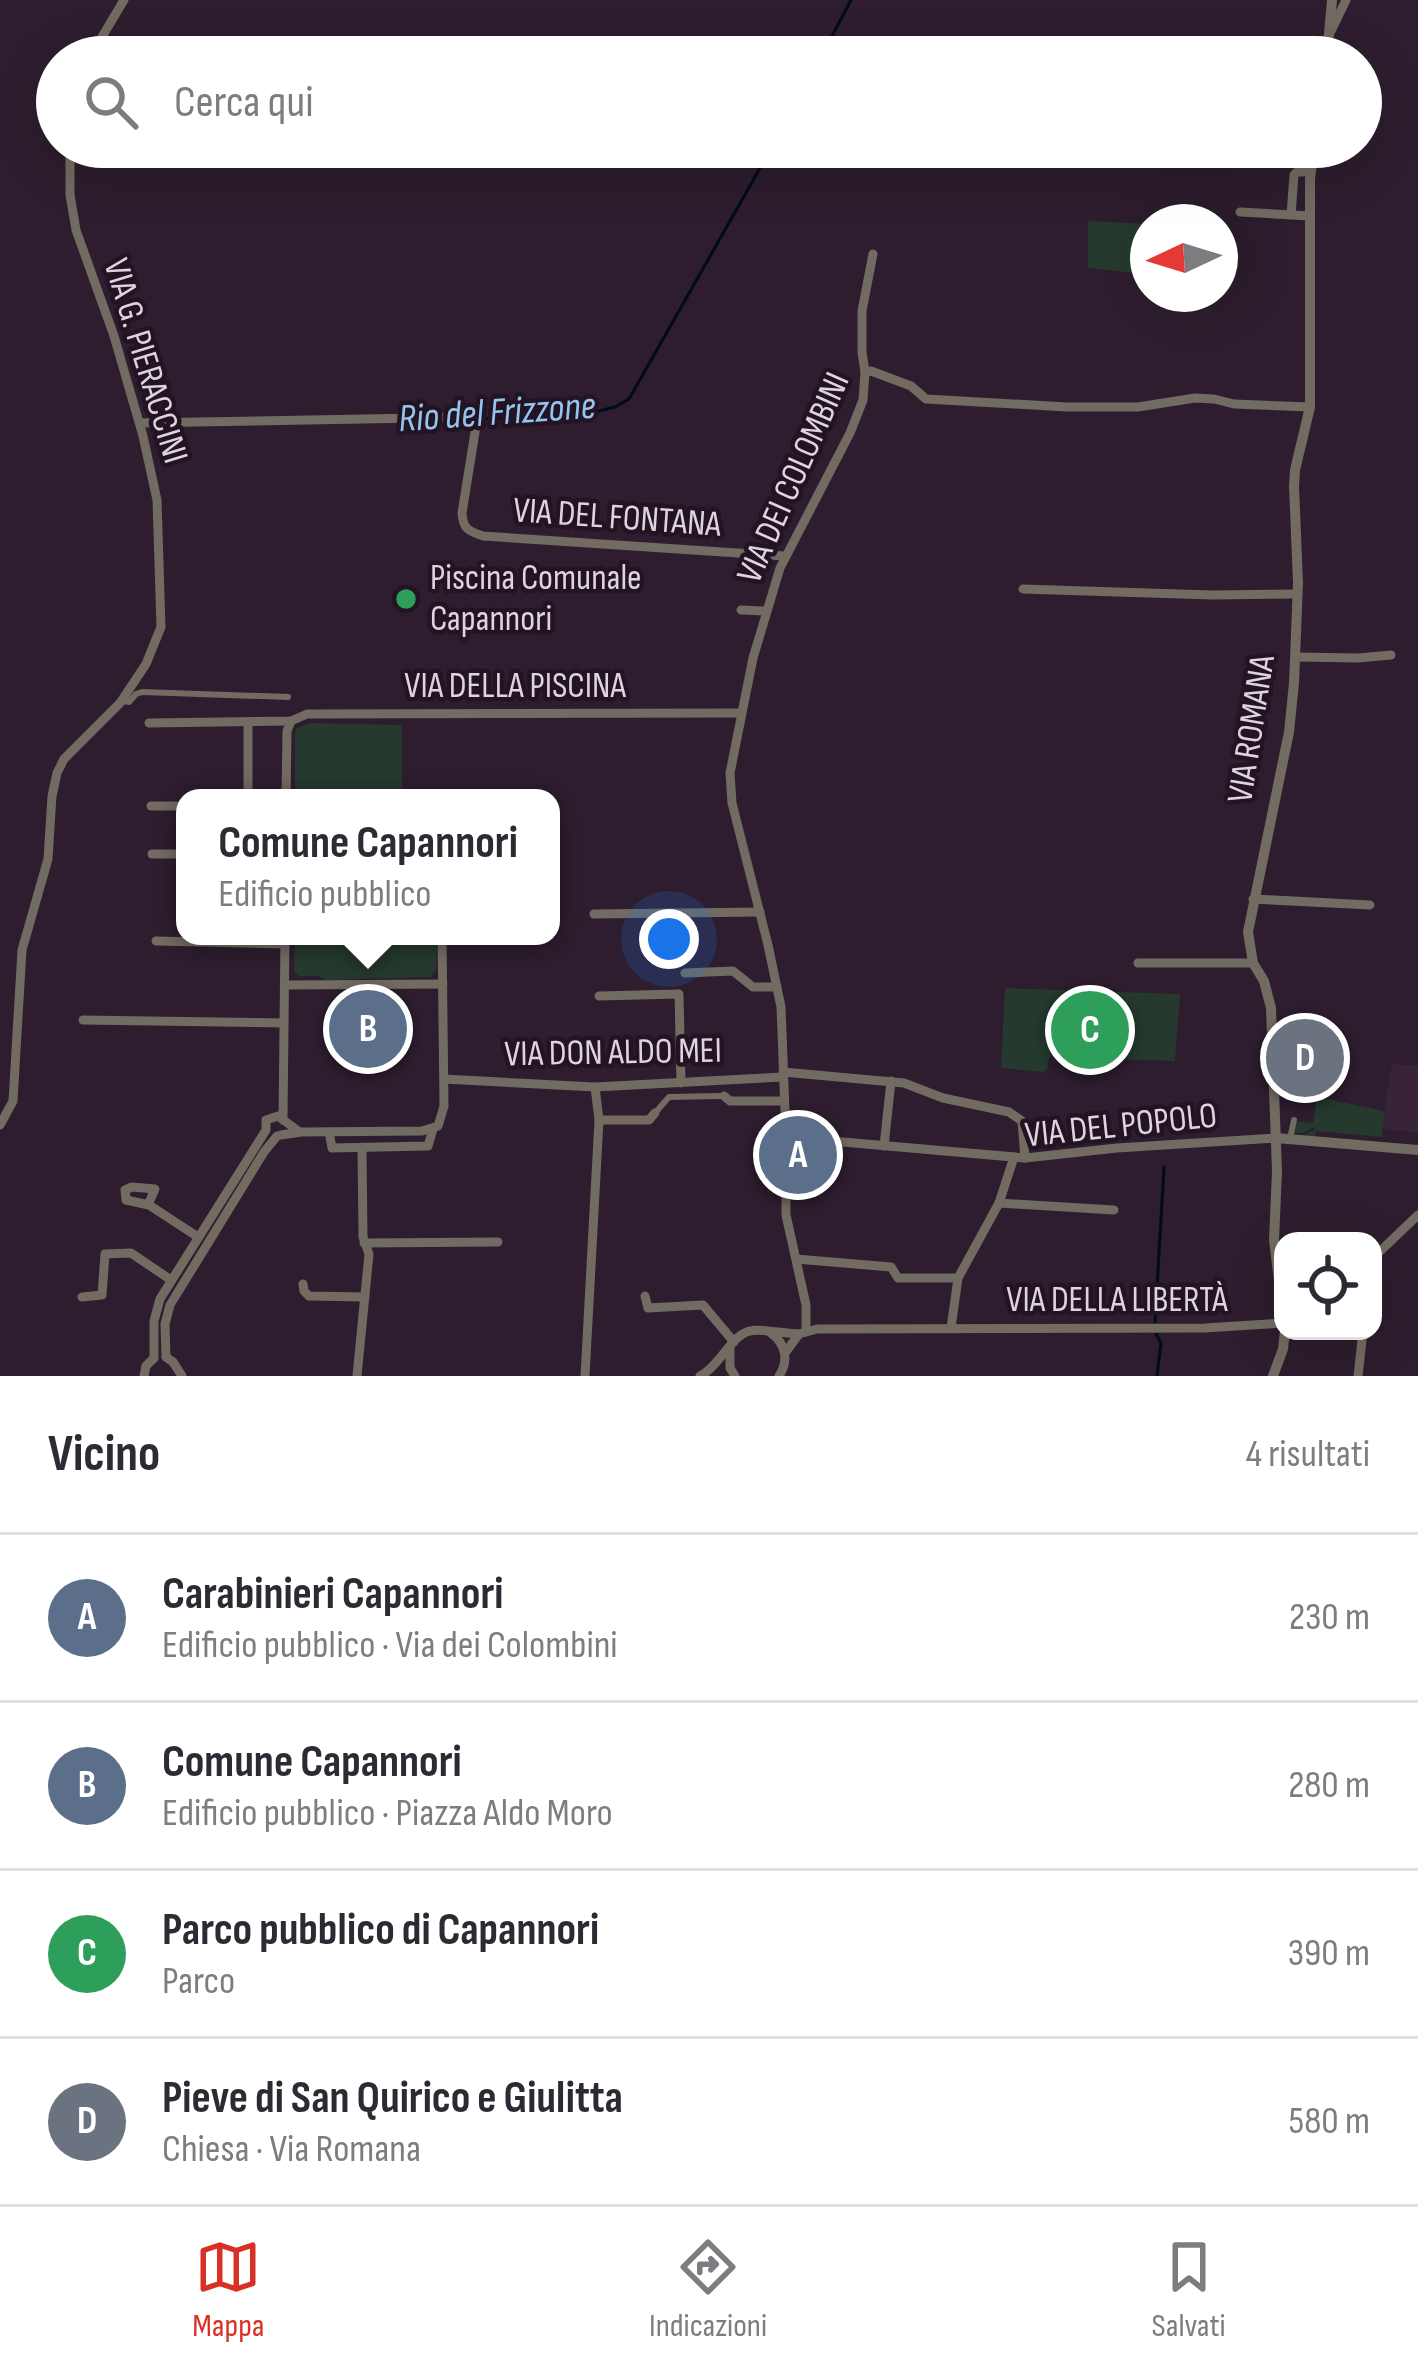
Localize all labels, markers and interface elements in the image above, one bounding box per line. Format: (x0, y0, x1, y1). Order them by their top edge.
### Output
search box (36, 36, 1382, 168)
icon: search (78, 69, 144, 135)
text: Cerca qui (174, 75, 314, 130)
north arrow (1130, 204, 1238, 312)
street label: VIA G. PIERACCINI (94, 254, 196, 468)
street label: VIA DEI COLOMBINI (728, 366, 860, 590)
water label: Rio del Frizzone (397, 383, 597, 443)
street label: VIA DEL FONTANA (512, 489, 723, 547)
place label: Piscina Comunale Capannori (430, 557, 642, 641)
marker: Piscina Comunale Capannori (393, 586, 419, 612)
street label: VIA ROMANA (1219, 651, 1285, 806)
street label: VIA DELLA PISCINA (404, 665, 626, 708)
popup (176, 789, 560, 945)
text: Comune Capannori (218, 816, 518, 871)
text: Edificio pubblico (218, 871, 432, 918)
your location (639, 909, 699, 969)
pin: B (329, 984, 407, 1074)
pin: C (1051, 985, 1129, 1075)
pin: D (1266, 1013, 1344, 1103)
street label: VIA DON ALDO MEI (504, 1030, 722, 1076)
street label: VIA DEL POPOLO (1023, 1095, 1219, 1157)
pin: A (759, 1110, 837, 1200)
map controls (1274, 1232, 1382, 1340)
button: locate (1274, 1232, 1382, 1340)
street label: VIA DELLA LIBERTÀ (1006, 1279, 1228, 1322)
text: Vicino (48, 1424, 160, 1485)
text: 4 risultati (1246, 1431, 1370, 1478)
text: Carabinieri Capannori (162, 1567, 503, 1622)
text: A (78, 1594, 96, 1641)
text: 230 m (1289, 1594, 1370, 1641)
text: Edificio pubblico · Via dei Colombini (162, 1622, 618, 1669)
text: Comune Capannori (162, 1735, 462, 1790)
text: B (78, 1762, 96, 1809)
text: 280 m (1288, 1762, 1370, 1809)
text: Edificio pubblico · Piazza Aldo Moro (162, 1790, 613, 1837)
text: Parco pubblico di Capannori (162, 1903, 599, 1958)
text: C (77, 1930, 97, 1977)
text: 390 m (1288, 1930, 1370, 1977)
text: Parco (162, 1958, 235, 2005)
text: Pieve di San Quirico e Giulitta (162, 2071, 623, 2126)
text: D (77, 2098, 97, 2145)
text: 580 m (1289, 2098, 1370, 2145)
text: Chiesa · Via Romana (162, 2126, 421, 2173)
tab: Mappa (192, 2234, 265, 2346)
tab: Indicazioni (649, 2234, 767, 2346)
tab: Salvati (1152, 2234, 1226, 2346)

